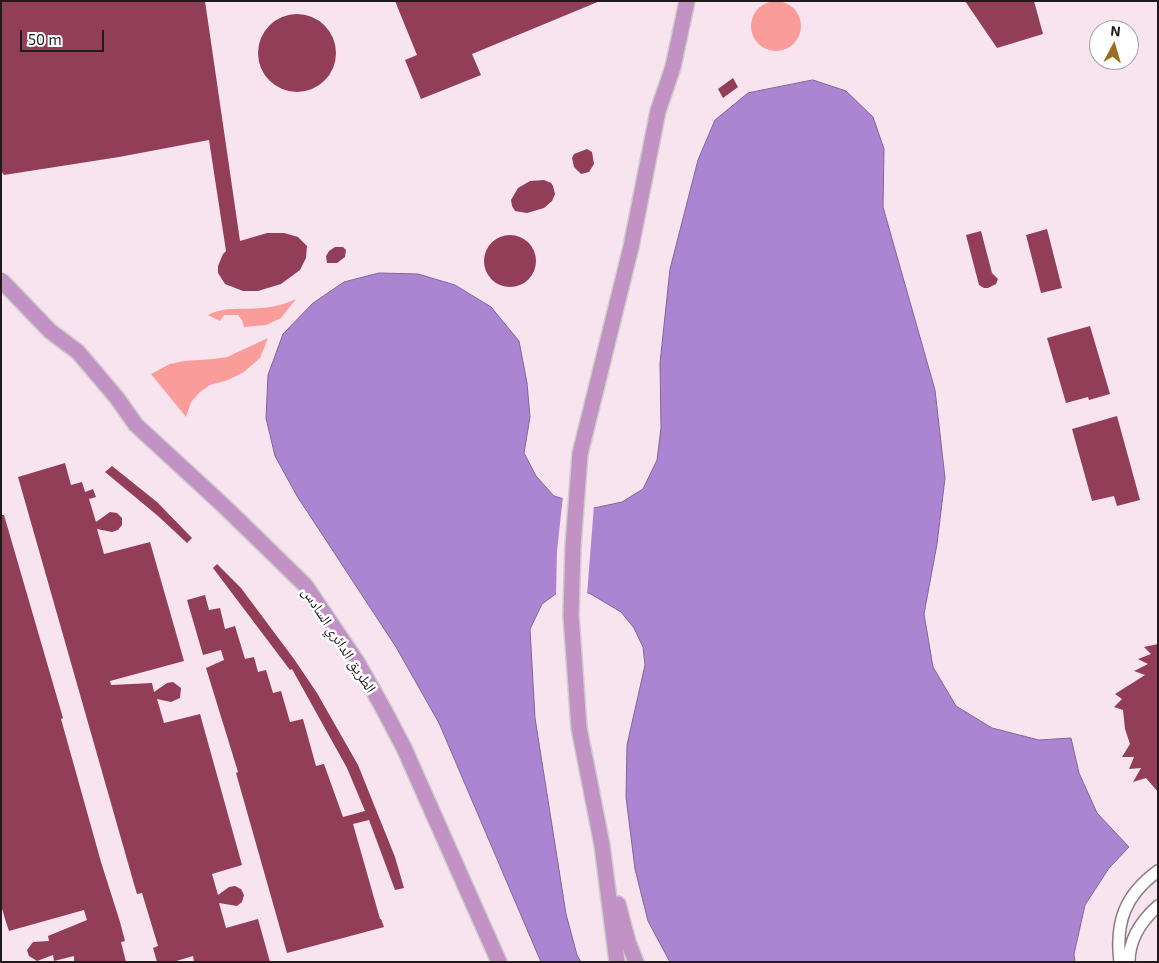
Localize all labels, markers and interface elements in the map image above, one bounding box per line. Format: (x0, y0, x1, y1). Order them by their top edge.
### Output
scale bar (22, 20, 106, 52)
north arrow (1089, 20, 1139, 70)
text: N (1110, 22, 1121, 40)
text: 50 m (28, 30, 62, 48)
street label: الطريق الدائري السادس (298, 584, 380, 696)

